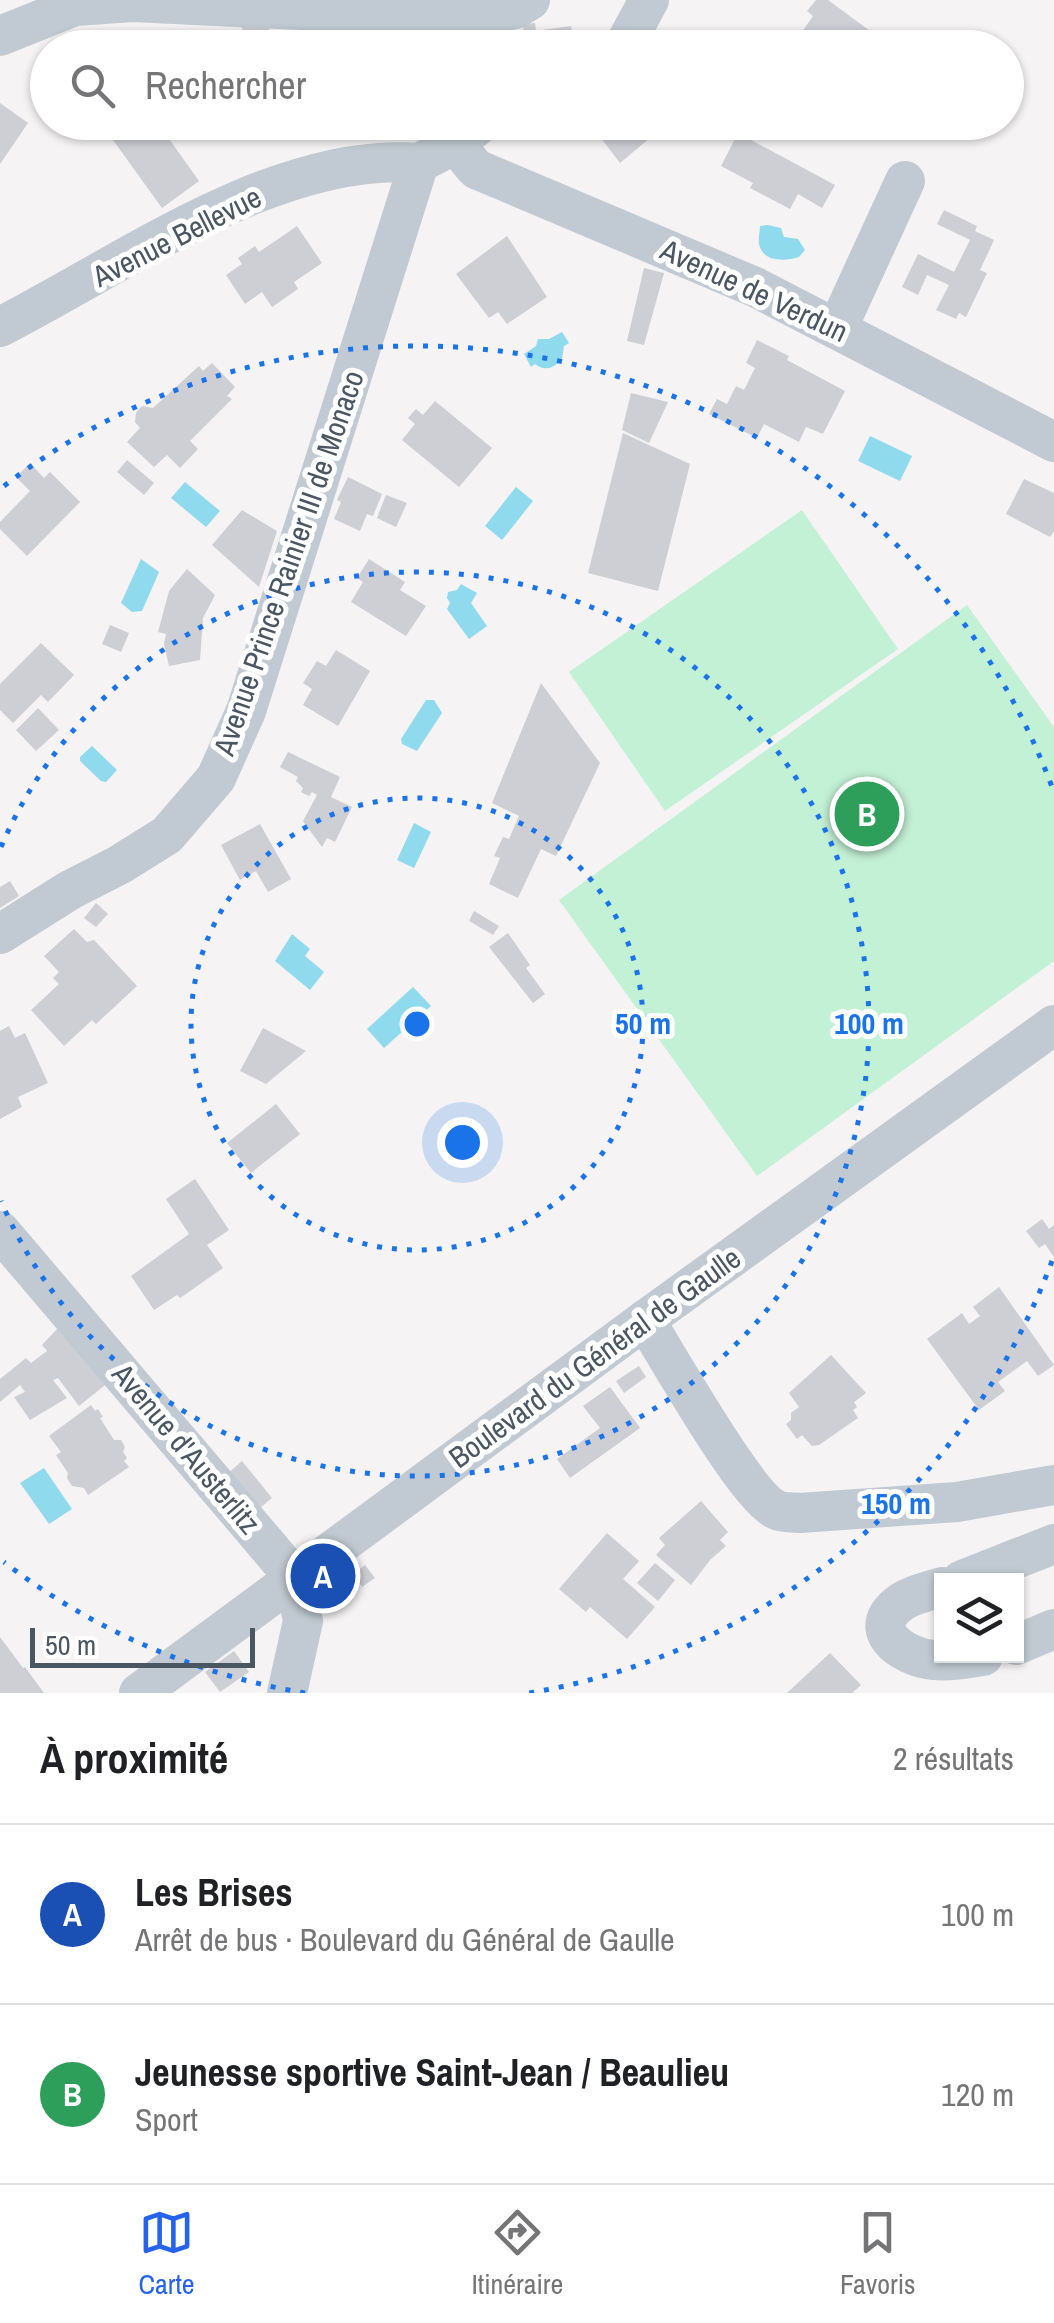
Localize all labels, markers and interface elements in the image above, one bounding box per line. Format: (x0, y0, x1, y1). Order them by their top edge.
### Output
search box (30, 30, 1024, 140)
icon: search (65, 58, 120, 113)
text: Rechercher (145, 60, 306, 111)
street label: Avenue Bellevue (85, 176, 268, 296)
street label: Avenue de Verdun (654, 229, 854, 351)
street label: Avenue Prince Rainier III de Monaco (203, 365, 373, 761)
pin: B (834, 776, 900, 852)
text: 50 m (615, 1003, 671, 1043)
text: 100 m (834, 1003, 904, 1043)
centre of rings (399, 1006, 435, 1042)
your location (437, 1117, 488, 1168)
street label: Boulevard du Général de Gaulle (440, 1238, 748, 1477)
street label: Avenue d'Austerlitz (103, 1354, 270, 1542)
text: 150 m (861, 1483, 931, 1523)
pin: A (290, 1538, 356, 1614)
map controls (934, 1573, 1024, 1663)
button: layers (934, 1573, 1024, 1663)
scale bar (30, 1623, 255, 1668)
text: 50 m (45, 1626, 96, 1664)
text: À proximité (40, 1730, 228, 1786)
text: 2 résultats (893, 1737, 1014, 1780)
text: Les Brises (135, 1867, 293, 1918)
text: A (63, 1893, 82, 1936)
text: 100 m (941, 1893, 1014, 1936)
text: Arrêt de bus · Boulevard du Général de Gaulle (135, 1918, 675, 1961)
text: Jeunesse sportive Saint-Jean / Beaulieu (135, 2047, 729, 2098)
text: B (63, 2073, 82, 2116)
text: 120 m (941, 2073, 1014, 2116)
text: Sport (135, 2098, 198, 2141)
tab: Carte (138, 2205, 195, 2303)
tab: Itinéraire (471, 2205, 563, 2303)
tab: Favoris (840, 2205, 916, 2303)

